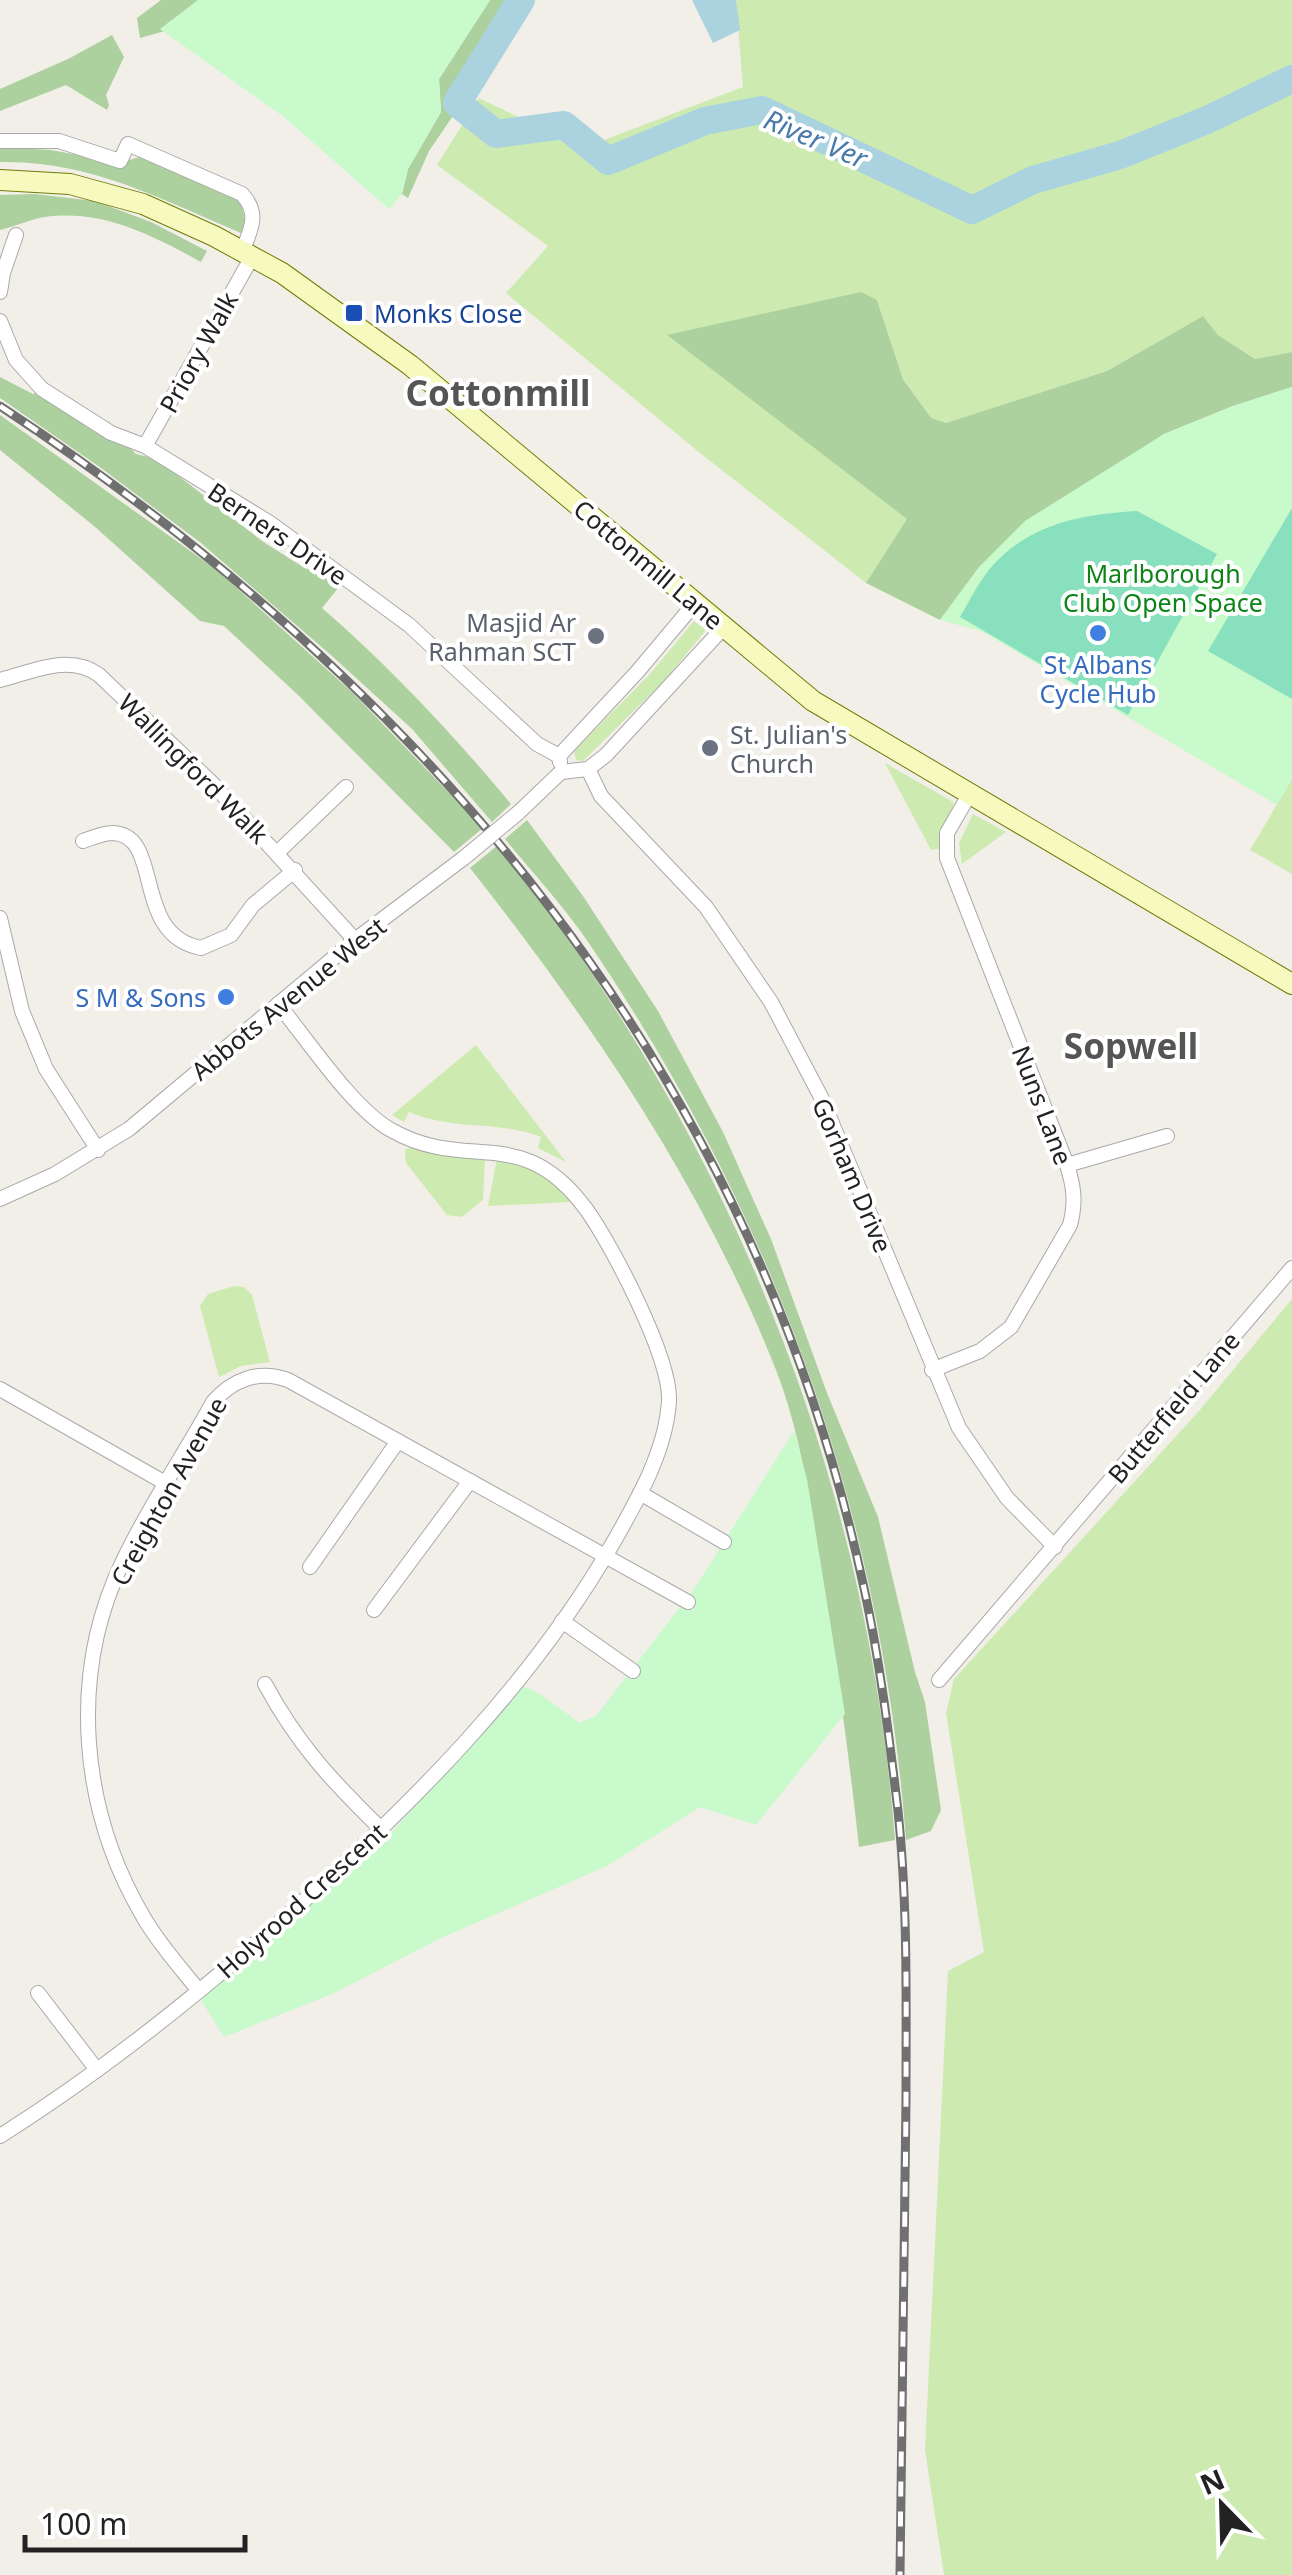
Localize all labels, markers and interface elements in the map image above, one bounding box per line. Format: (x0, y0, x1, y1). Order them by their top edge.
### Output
water label: River Ver (759, 99, 875, 177)
street label: Priory Walk (151, 285, 245, 418)
place label: Monks Close (374, 296, 523, 330)
marker: Monks Close (343, 302, 365, 324)
district label: Cottonmill (406, 369, 590, 416)
street label: Berners Drive (202, 474, 354, 592)
street label: Cottonmill Lane (567, 491, 731, 637)
park label: Marlborough Club Open Space (1063, 556, 1263, 619)
place label: Masjid Ar Rahman SCT (428, 605, 576, 668)
marker: St Albans Cycle Hub (1087, 622, 1109, 644)
marker: Masjid Ar Rahman SCT (585, 625, 607, 647)
place label: St Albans Cycle Hub (1040, 647, 1156, 710)
street label: Wallingford Walk (112, 686, 277, 851)
place label: St. Julian's Church (730, 717, 847, 780)
marker: St. Julian's Church (699, 737, 721, 759)
street label: Abbots Avenue West (183, 909, 393, 1087)
place label: S M & Sons (76, 980, 206, 1014)
marker: S M & Sons (215, 986, 237, 1008)
district label: Sopwell (1064, 1022, 1198, 1069)
street label: Nuns Lane (1005, 1041, 1081, 1169)
street label: Gorham Drive (805, 1092, 901, 1258)
street label: Butterfield Lane (1099, 1324, 1247, 1490)
street label: Creighton Avenue (102, 1391, 234, 1591)
street label: Holyrood Crescent (209, 1815, 393, 1985)
north arrow (1172, 2455, 1272, 2555)
text: N (1194, 2459, 1230, 2503)
scale bar (25, 2490, 245, 2552)
text: 100 m (40, 2503, 127, 2544)

